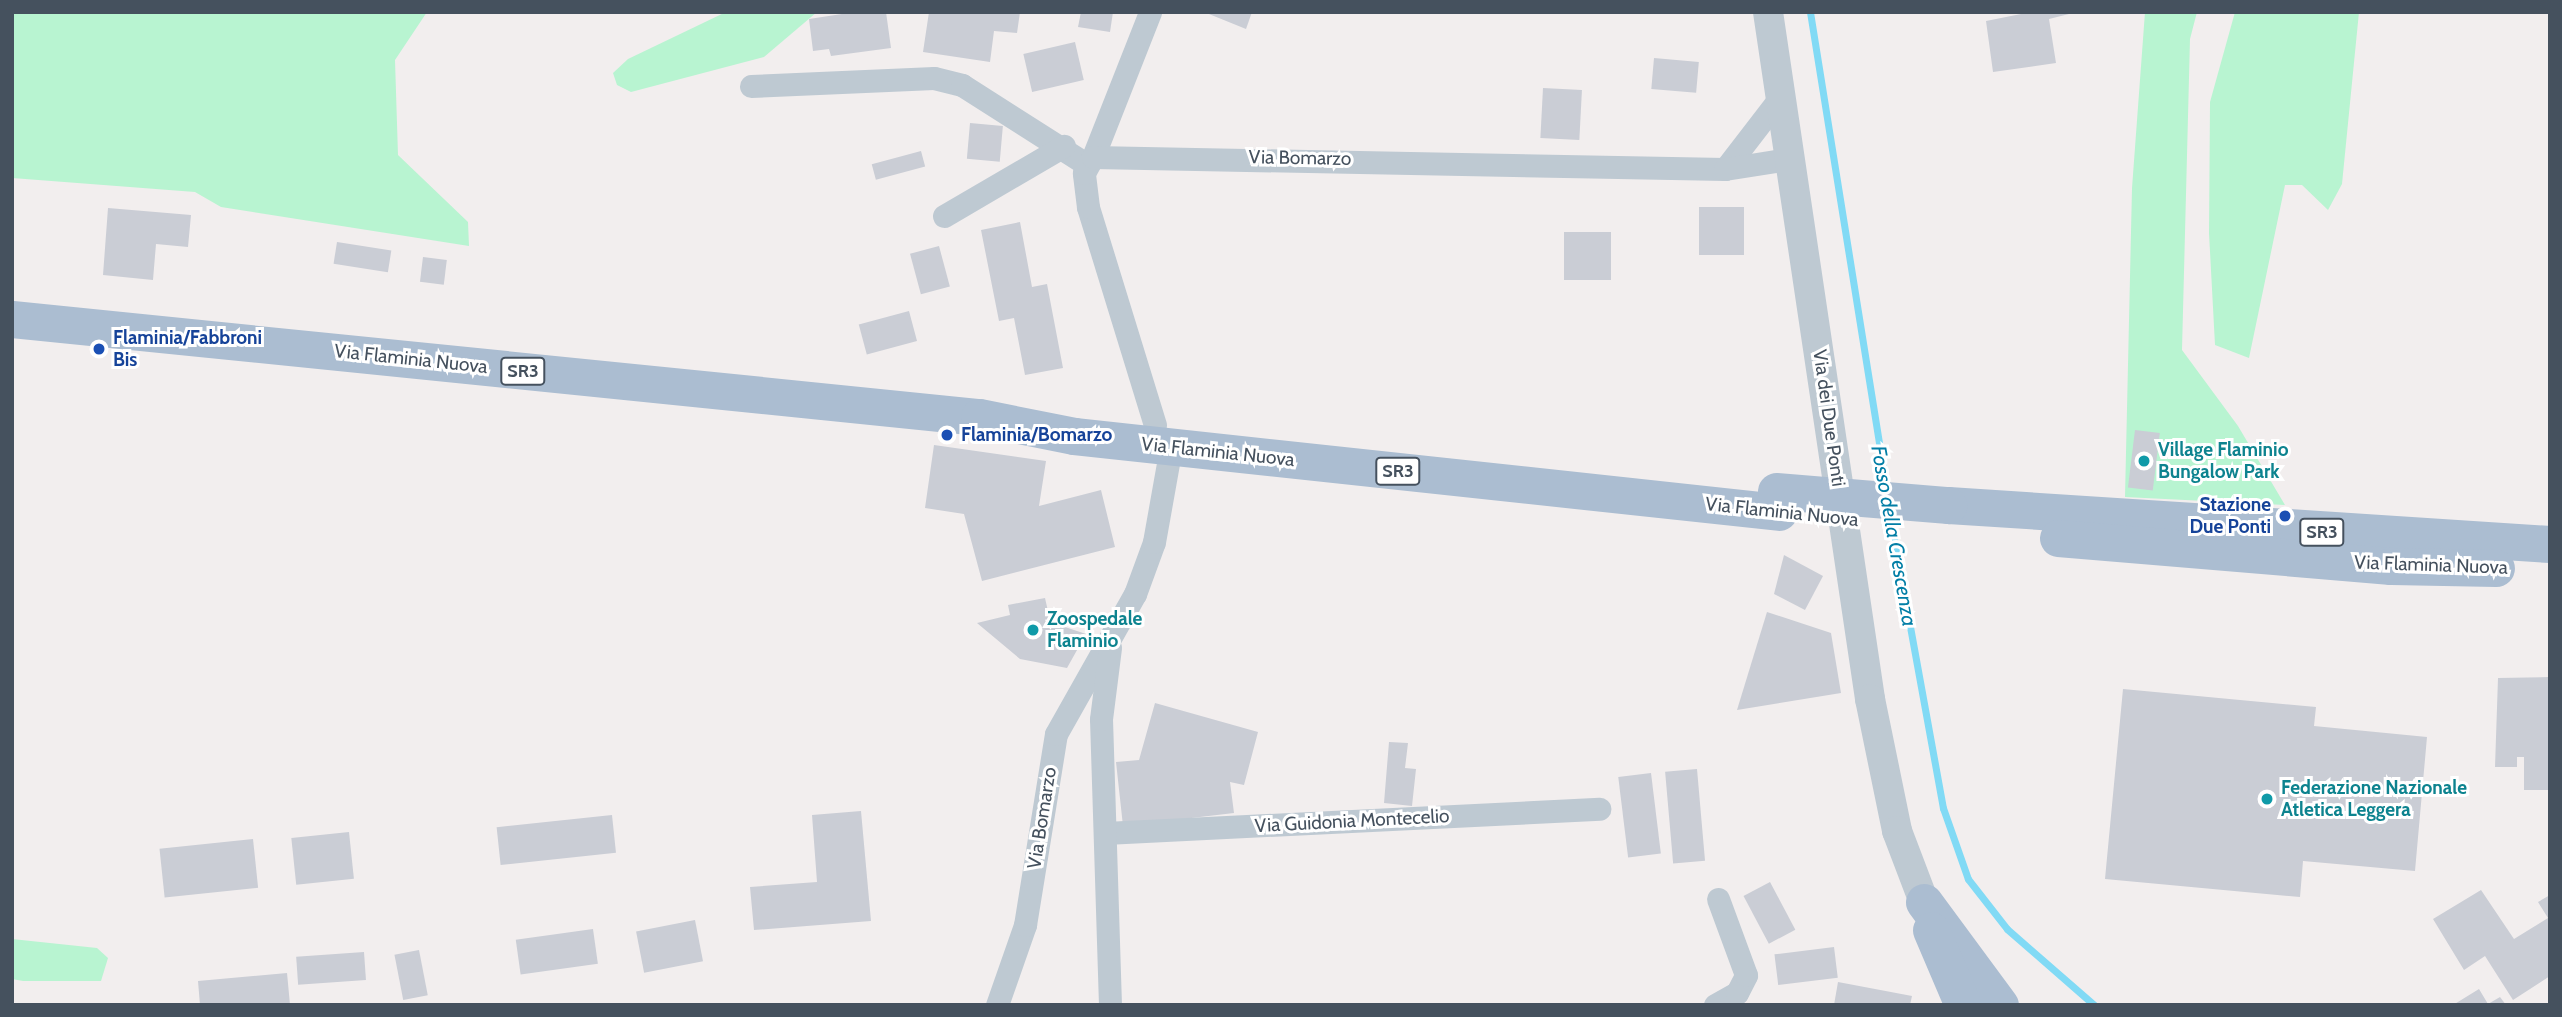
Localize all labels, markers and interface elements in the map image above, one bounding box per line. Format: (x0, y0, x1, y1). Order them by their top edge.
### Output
street label: Via Bomarzo (1248, 146, 1352, 170)
place label: Flaminia/Fabbroni Bis (113, 327, 262, 371)
street label: Via Flaminia Nuova (333, 340, 489, 378)
marker: Flaminia/Fabbroni Bis (91, 341, 107, 357)
street label: Via dei Due Ponti (1808, 348, 1850, 488)
road number: SR3 (500, 356, 546, 386)
place label: Flaminia/Bomarzo (961, 424, 1112, 446)
marker: Flaminia/Bomarzo (939, 427, 955, 443)
street label: Via Flaminia Nuova (1140, 433, 1296, 471)
place label: Village Flaminio Bungalow Park (2158, 439, 2288, 483)
water label: Fosso della Crescenza (1866, 444, 1922, 628)
marker: Village Flaminio Bungalow Park (2136, 453, 2152, 469)
road number: SR3 (1375, 457, 1421, 486)
street label: Via Flaminia Nuova (1704, 493, 1860, 531)
place label: Stazione Due Ponti (2189, 494, 2271, 538)
marker: Stazione Due Ponti (2277, 508, 2293, 524)
road number: SR3 (2299, 518, 2345, 546)
street label: Via Flaminia Nuova (2354, 551, 2508, 579)
place label: Zoospedale Flaminio (1047, 608, 1142, 652)
marker: Zoospedale Flaminio (1025, 622, 1041, 638)
street label: Via Bomarzo (1023, 766, 1061, 870)
place label: Federazione Nazionale Atletica Leggera (2281, 777, 2467, 821)
marker: Federazione Nazionale Atletica Leggera (2259, 791, 2275, 807)
street label: Via Guidonia Montecelio (1254, 805, 1450, 837)

